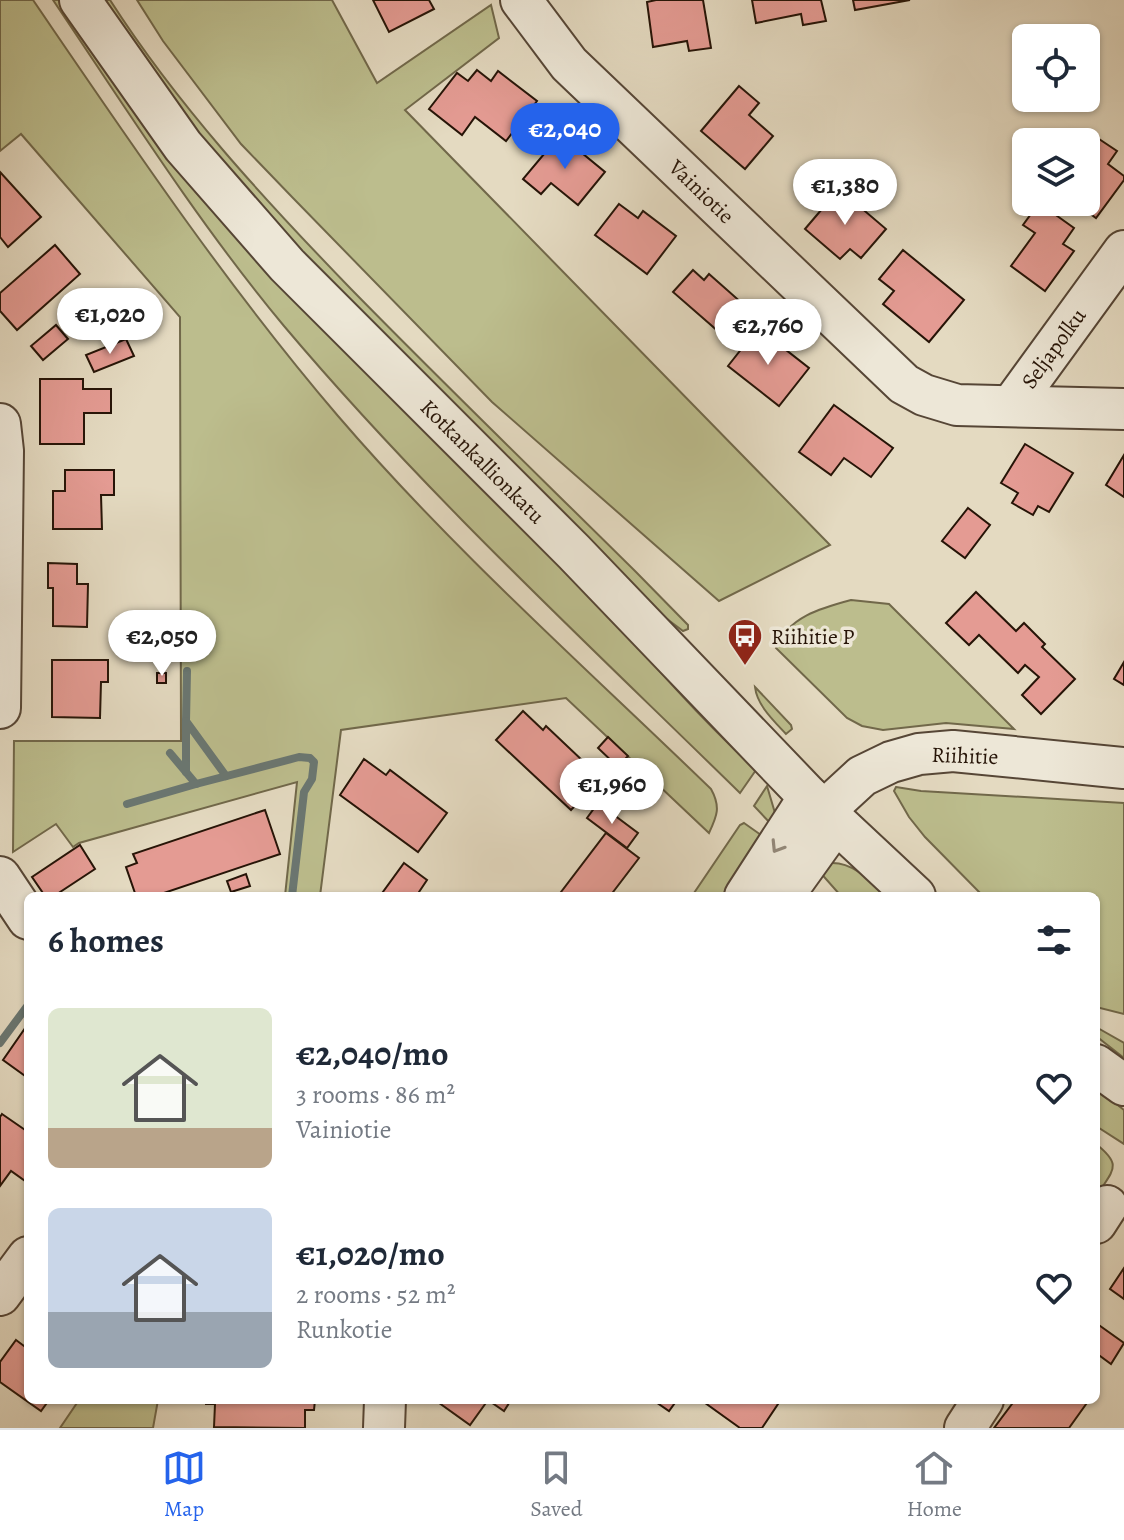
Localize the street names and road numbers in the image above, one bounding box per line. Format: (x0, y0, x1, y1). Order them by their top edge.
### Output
street label: Vainiotie (661, 152, 741, 231)
street label: Seljapolku (1014, 302, 1093, 395)
street label: Kotkankallionkatu (413, 393, 551, 531)
street label: Riihitie (931, 740, 999, 772)

